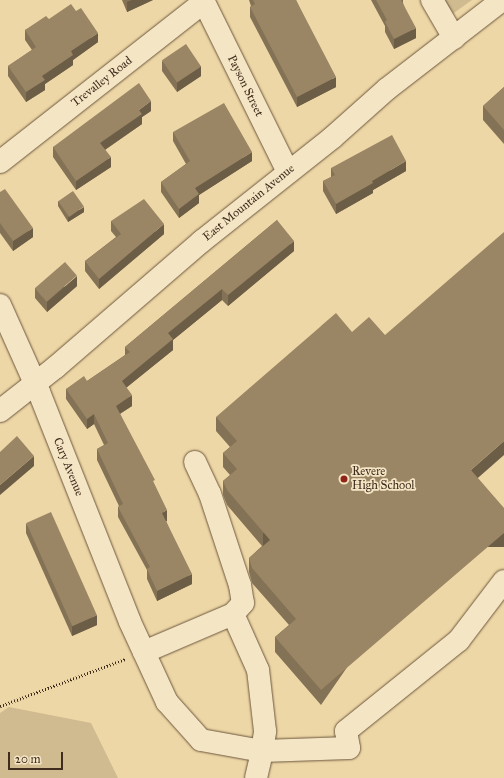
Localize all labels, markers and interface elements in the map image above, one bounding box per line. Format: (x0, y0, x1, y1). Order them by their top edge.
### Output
street label: Payson Street (224, 53, 266, 119)
street label: Trevalley Road (69, 54, 135, 110)
street label: East Mountain Avenue (200, 162, 298, 244)
street label: Cary Avenue (50, 436, 86, 498)
place label: Revere High School (352, 465, 415, 493)
marker: Revere High School (339, 474, 349, 484)
scale bar (10, 744, 65, 770)
text: 20 m (15, 752, 41, 766)

